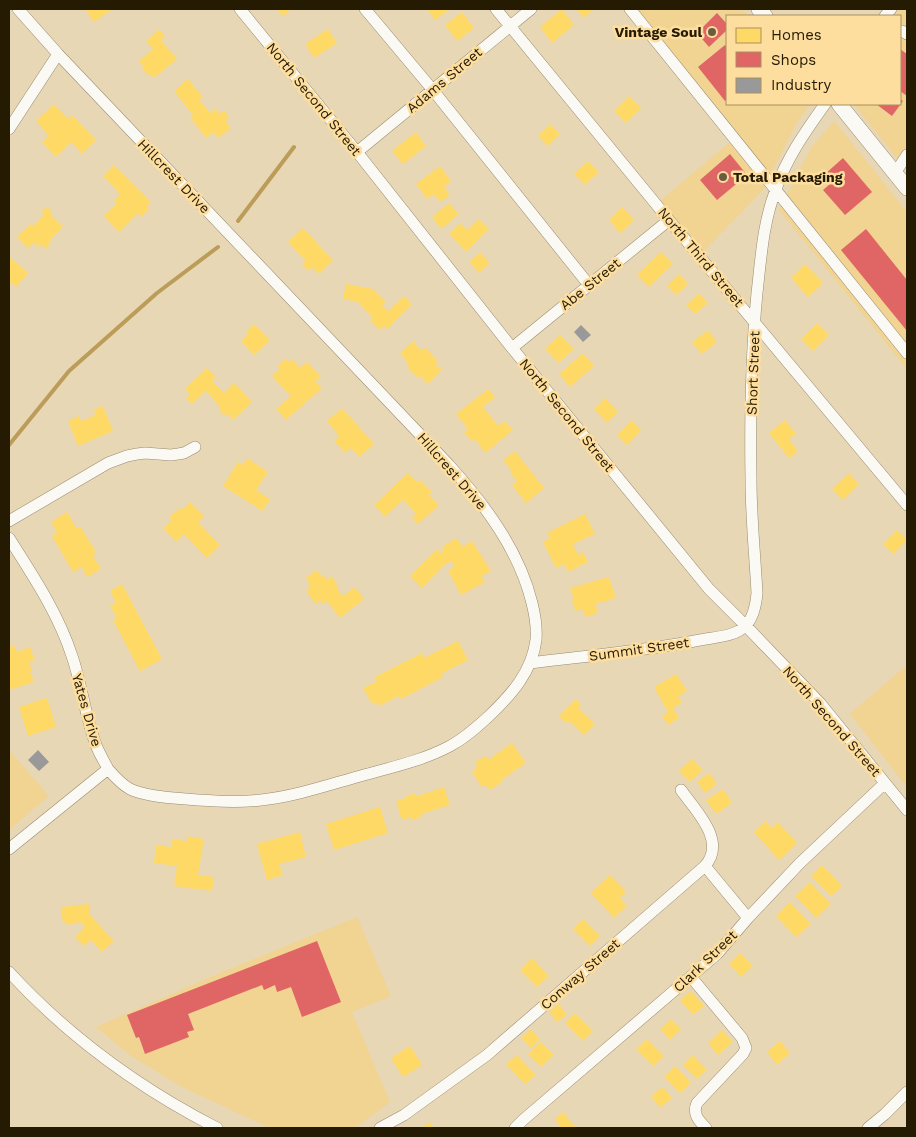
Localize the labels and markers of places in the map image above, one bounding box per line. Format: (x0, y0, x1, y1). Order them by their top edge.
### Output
place label: Vintage Soul (615, 24, 702, 40)
marker: Vintage Soul (706, 26, 718, 38)
place label: Total Packaging (733, 169, 843, 185)
marker: Total Packaging (717, 171, 729, 183)

